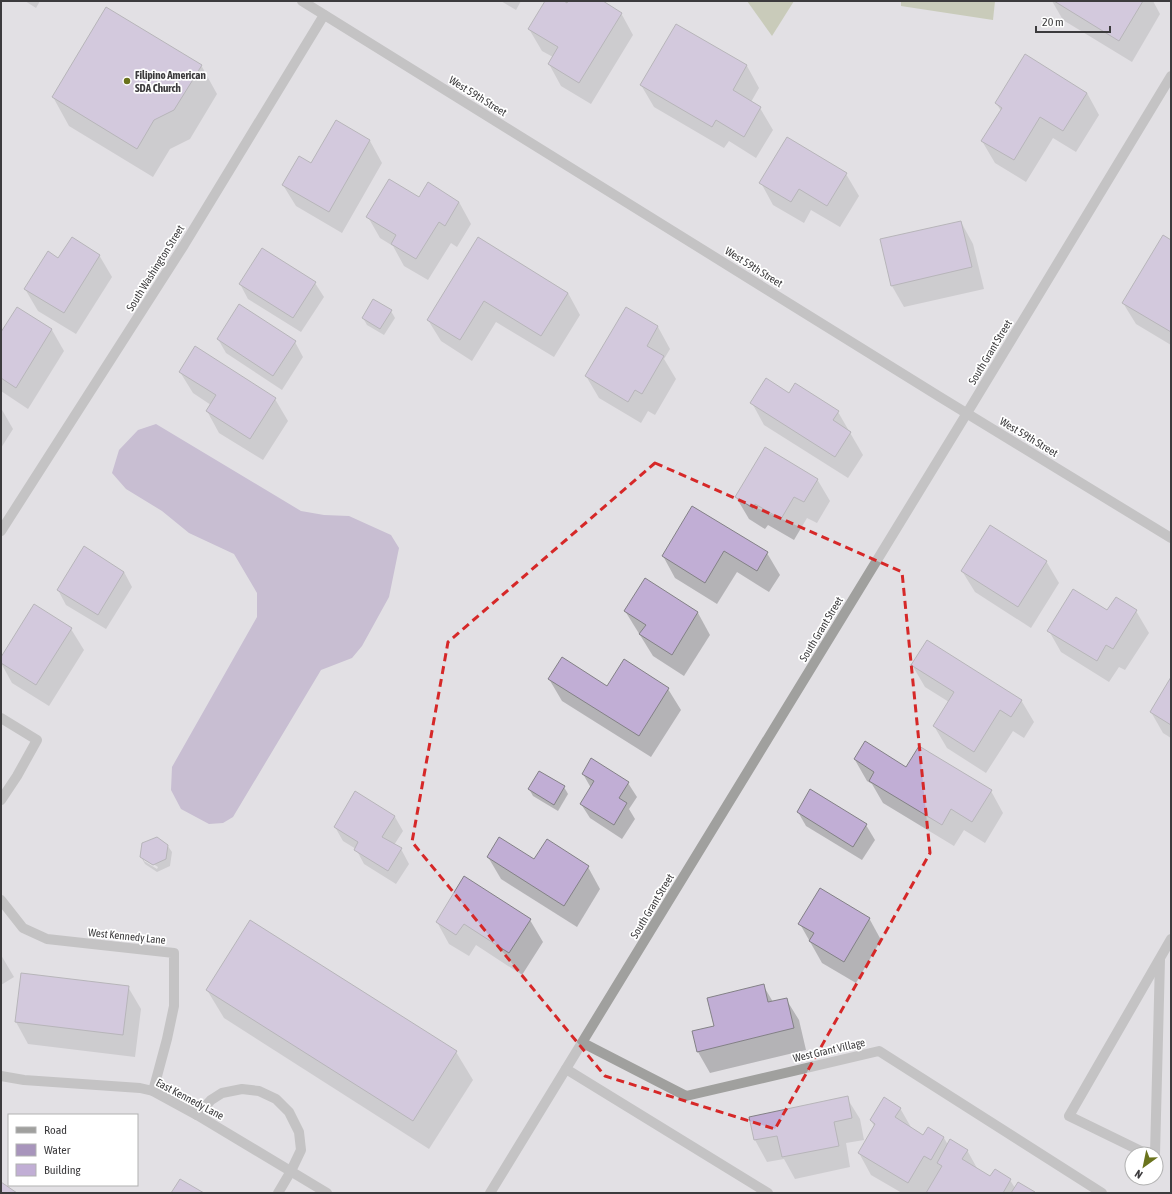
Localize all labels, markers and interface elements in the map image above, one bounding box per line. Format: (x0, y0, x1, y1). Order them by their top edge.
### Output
scale bar (1036, 8, 1110, 34)
text: 20 m (1042, 15, 1064, 29)
place label: Filipino American SDA Church (135, 69, 206, 94)
street label: West 59th Street (447, 74, 509, 118)
marker: Filipino American SDA Church (122, 76, 132, 86)
street label: South Washington Street (124, 223, 186, 313)
street label: West 59th Street (723, 245, 785, 289)
street label: South Grant Street (966, 318, 1014, 386)
street label: West 59th Street (998, 415, 1060, 459)
street label: South Grant Street (797, 595, 845, 663)
street label: South Grant Street (628, 872, 676, 940)
street label: West Kennedy Lane (88, 926, 166, 946)
street label: West Grant Village (792, 1036, 866, 1064)
street label: East Kennedy Lane (154, 1076, 226, 1122)
legend (8, 1114, 138, 1186)
text: Road (44, 1123, 67, 1137)
text: Water (44, 1143, 71, 1157)
north arrow (1124, 1146, 1164, 1186)
text: Building (44, 1163, 82, 1177)
text: N (1133, 1168, 1145, 1181)

